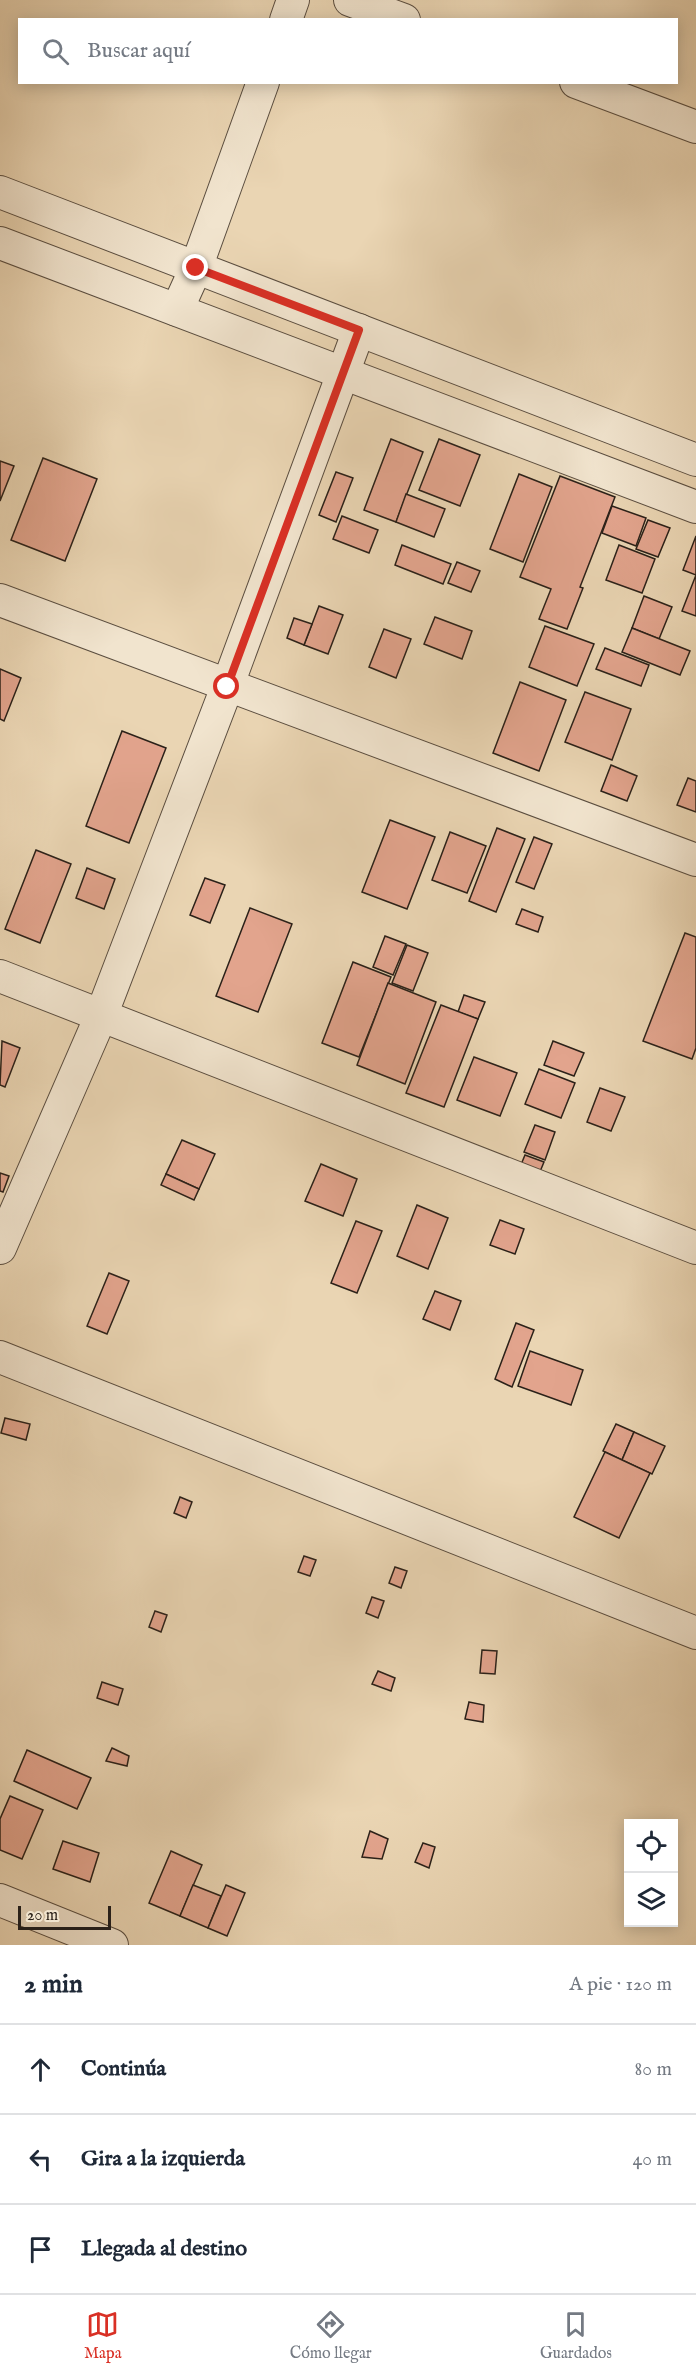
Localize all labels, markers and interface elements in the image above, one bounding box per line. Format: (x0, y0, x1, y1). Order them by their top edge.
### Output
search box (18, 18, 678, 84)
icon: search (39, 35, 72, 68)
text: Buscar aquí (87, 37, 190, 65)
route end (182, 254, 208, 280)
route start (213, 673, 239, 699)
map controls (624, 1819, 678, 1927)
button: locate (624, 1819, 678, 1873)
button: layers (624, 1873, 678, 1927)
scale bar (18, 1903, 111, 1930)
text: 20 m (27, 1906, 58, 1926)
text: 2 min (24, 1968, 83, 2001)
text: A pie · 120 m (569, 1972, 672, 1997)
icon: ahead (24, 2053, 57, 2086)
text: Continúa (81, 2055, 166, 2083)
text: 80 m (635, 2057, 672, 2082)
icon: left (24, 2143, 57, 2176)
text: Gira a la izquierda (81, 2145, 245, 2173)
text: 40 m (633, 2147, 672, 2172)
icon: arrive (24, 2233, 57, 2266)
text: Llegada al destino (81, 2235, 247, 2263)
tab: Mapa (84, 2308, 122, 2364)
tab: Cómo llegar (290, 2308, 372, 2364)
tab: Guardados (540, 2308, 612, 2364)

